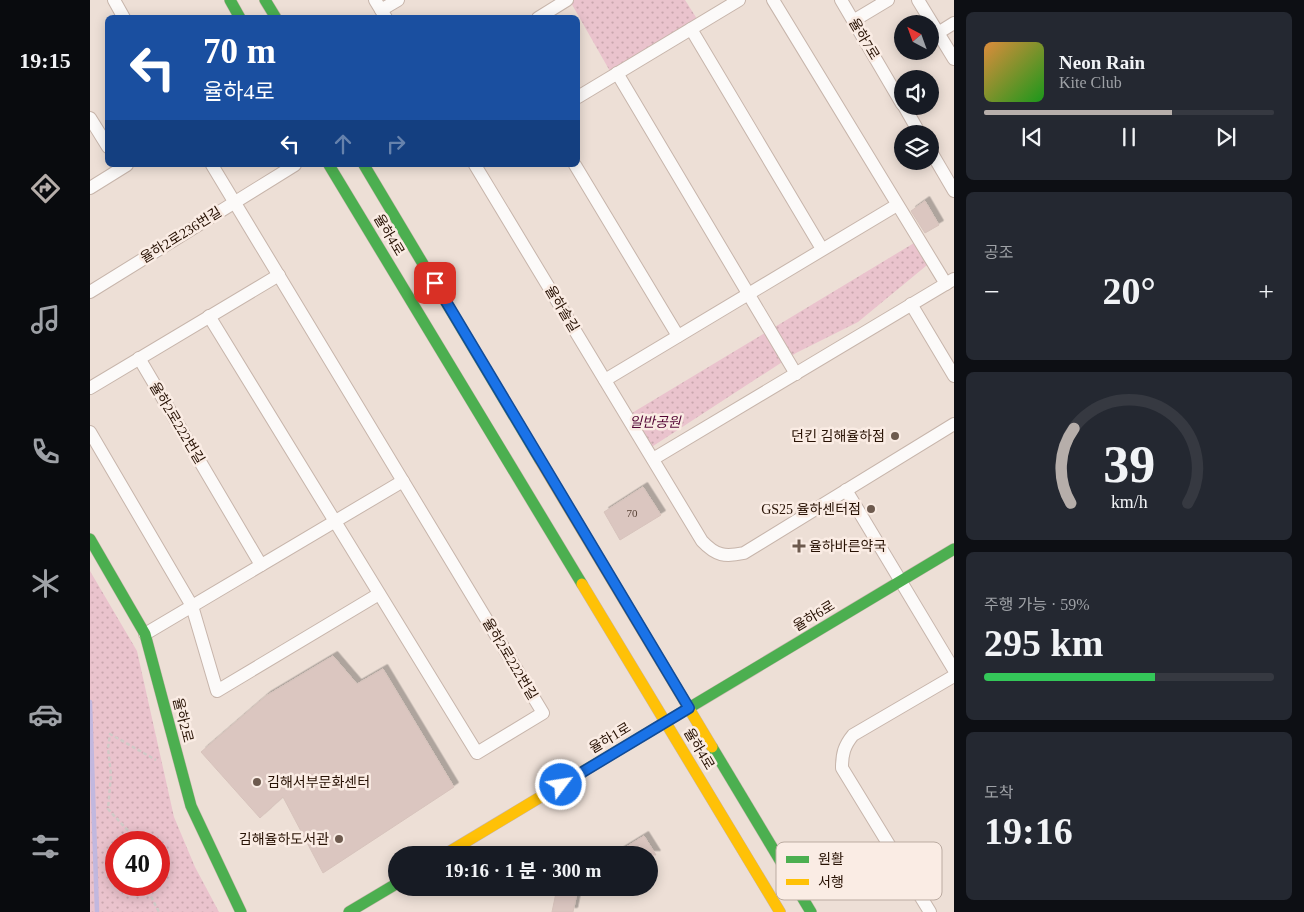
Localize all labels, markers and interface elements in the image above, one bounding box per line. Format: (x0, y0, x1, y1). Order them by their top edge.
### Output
north arrow (894, 15, 939, 60)
map controls (894, 15, 939, 170)
street label: 율하7로 (846, 16, 882, 63)
text: 70 m (203, 32, 276, 71)
icon: left (120, 35, 185, 100)
text: 19:15 (19, 48, 71, 73)
text: Neon Rain (1059, 52, 1145, 73)
button: sound (894, 70, 939, 115)
text: Kite Club (1059, 74, 1122, 91)
text: 율하4로 (203, 79, 275, 104)
icon: previous (1018, 123, 1046, 151)
icon: pause (1115, 123, 1143, 151)
icon: next (1212, 123, 1240, 151)
button: layers (894, 125, 939, 170)
icon: left (276, 130, 304, 158)
icon: ahead (329, 130, 357, 158)
icon: right (382, 130, 410, 158)
icon: directions (28, 171, 63, 206)
street label: 율하2로236번길 (138, 204, 224, 266)
street label: 율하4로 (371, 212, 407, 259)
text: 공조 (984, 244, 1013, 261)
pin (414, 262, 456, 304)
icon: arrive (421, 269, 449, 297)
text: 20° (1102, 270, 1156, 312)
text: − (984, 276, 1000, 307)
text: + (1258, 276, 1274, 307)
street label: 율하솔길 (542, 283, 582, 335)
icon: music (28, 302, 63, 337)
street label: 율하2로222번길 (147, 380, 207, 466)
park label: 일반공원 (629, 415, 682, 430)
place label: 던킨 김해율하점 (791, 429, 885, 444)
marker: 던킨 김해율하점 (889, 430, 901, 442)
icon: phone (28, 434, 63, 469)
text: 39 (1103, 436, 1155, 493)
text: km/h (1111, 492, 1147, 512)
place label: GS25 율하센터점 (761, 502, 861, 517)
marker: GS25 율하센터점 (865, 503, 877, 515)
house number: 70 (627, 507, 638, 519)
place label: 율하바른약국 (809, 539, 886, 554)
marker: 율하바른약국 (793, 540, 805, 552)
icon: climate (28, 566, 63, 601)
text: 주행 가능 · 59% (984, 596, 1090, 613)
street label: 율하6로 (791, 598, 838, 634)
street label: 율하2로222번길 (480, 616, 540, 702)
text: 295 km (984, 622, 1103, 664)
street label: 율하2로 (170, 696, 196, 744)
icon: car (28, 697, 63, 732)
street label: 율하1로 (587, 720, 634, 756)
street label: 율하4로 (681, 726, 717, 773)
position arrow (534, 758, 586, 810)
place label: 김해서부문화센터 (267, 775, 370, 790)
marker: 김해서부문화센터 (251, 776, 263, 788)
text: 도착 (984, 784, 1013, 801)
text: 19:16 (984, 810, 1073, 852)
icon: filters (28, 829, 63, 864)
speed limit sign: 40 (105, 831, 170, 896)
place label: 김해율하도서관 (239, 832, 329, 847)
marker: 김해율하도서관 (333, 833, 345, 845)
legend (776, 842, 942, 900)
text: 원활 (818, 852, 844, 867)
text: 19:16 · 1 분 · 300 m (445, 860, 601, 881)
text: 서행 (818, 875, 844, 890)

